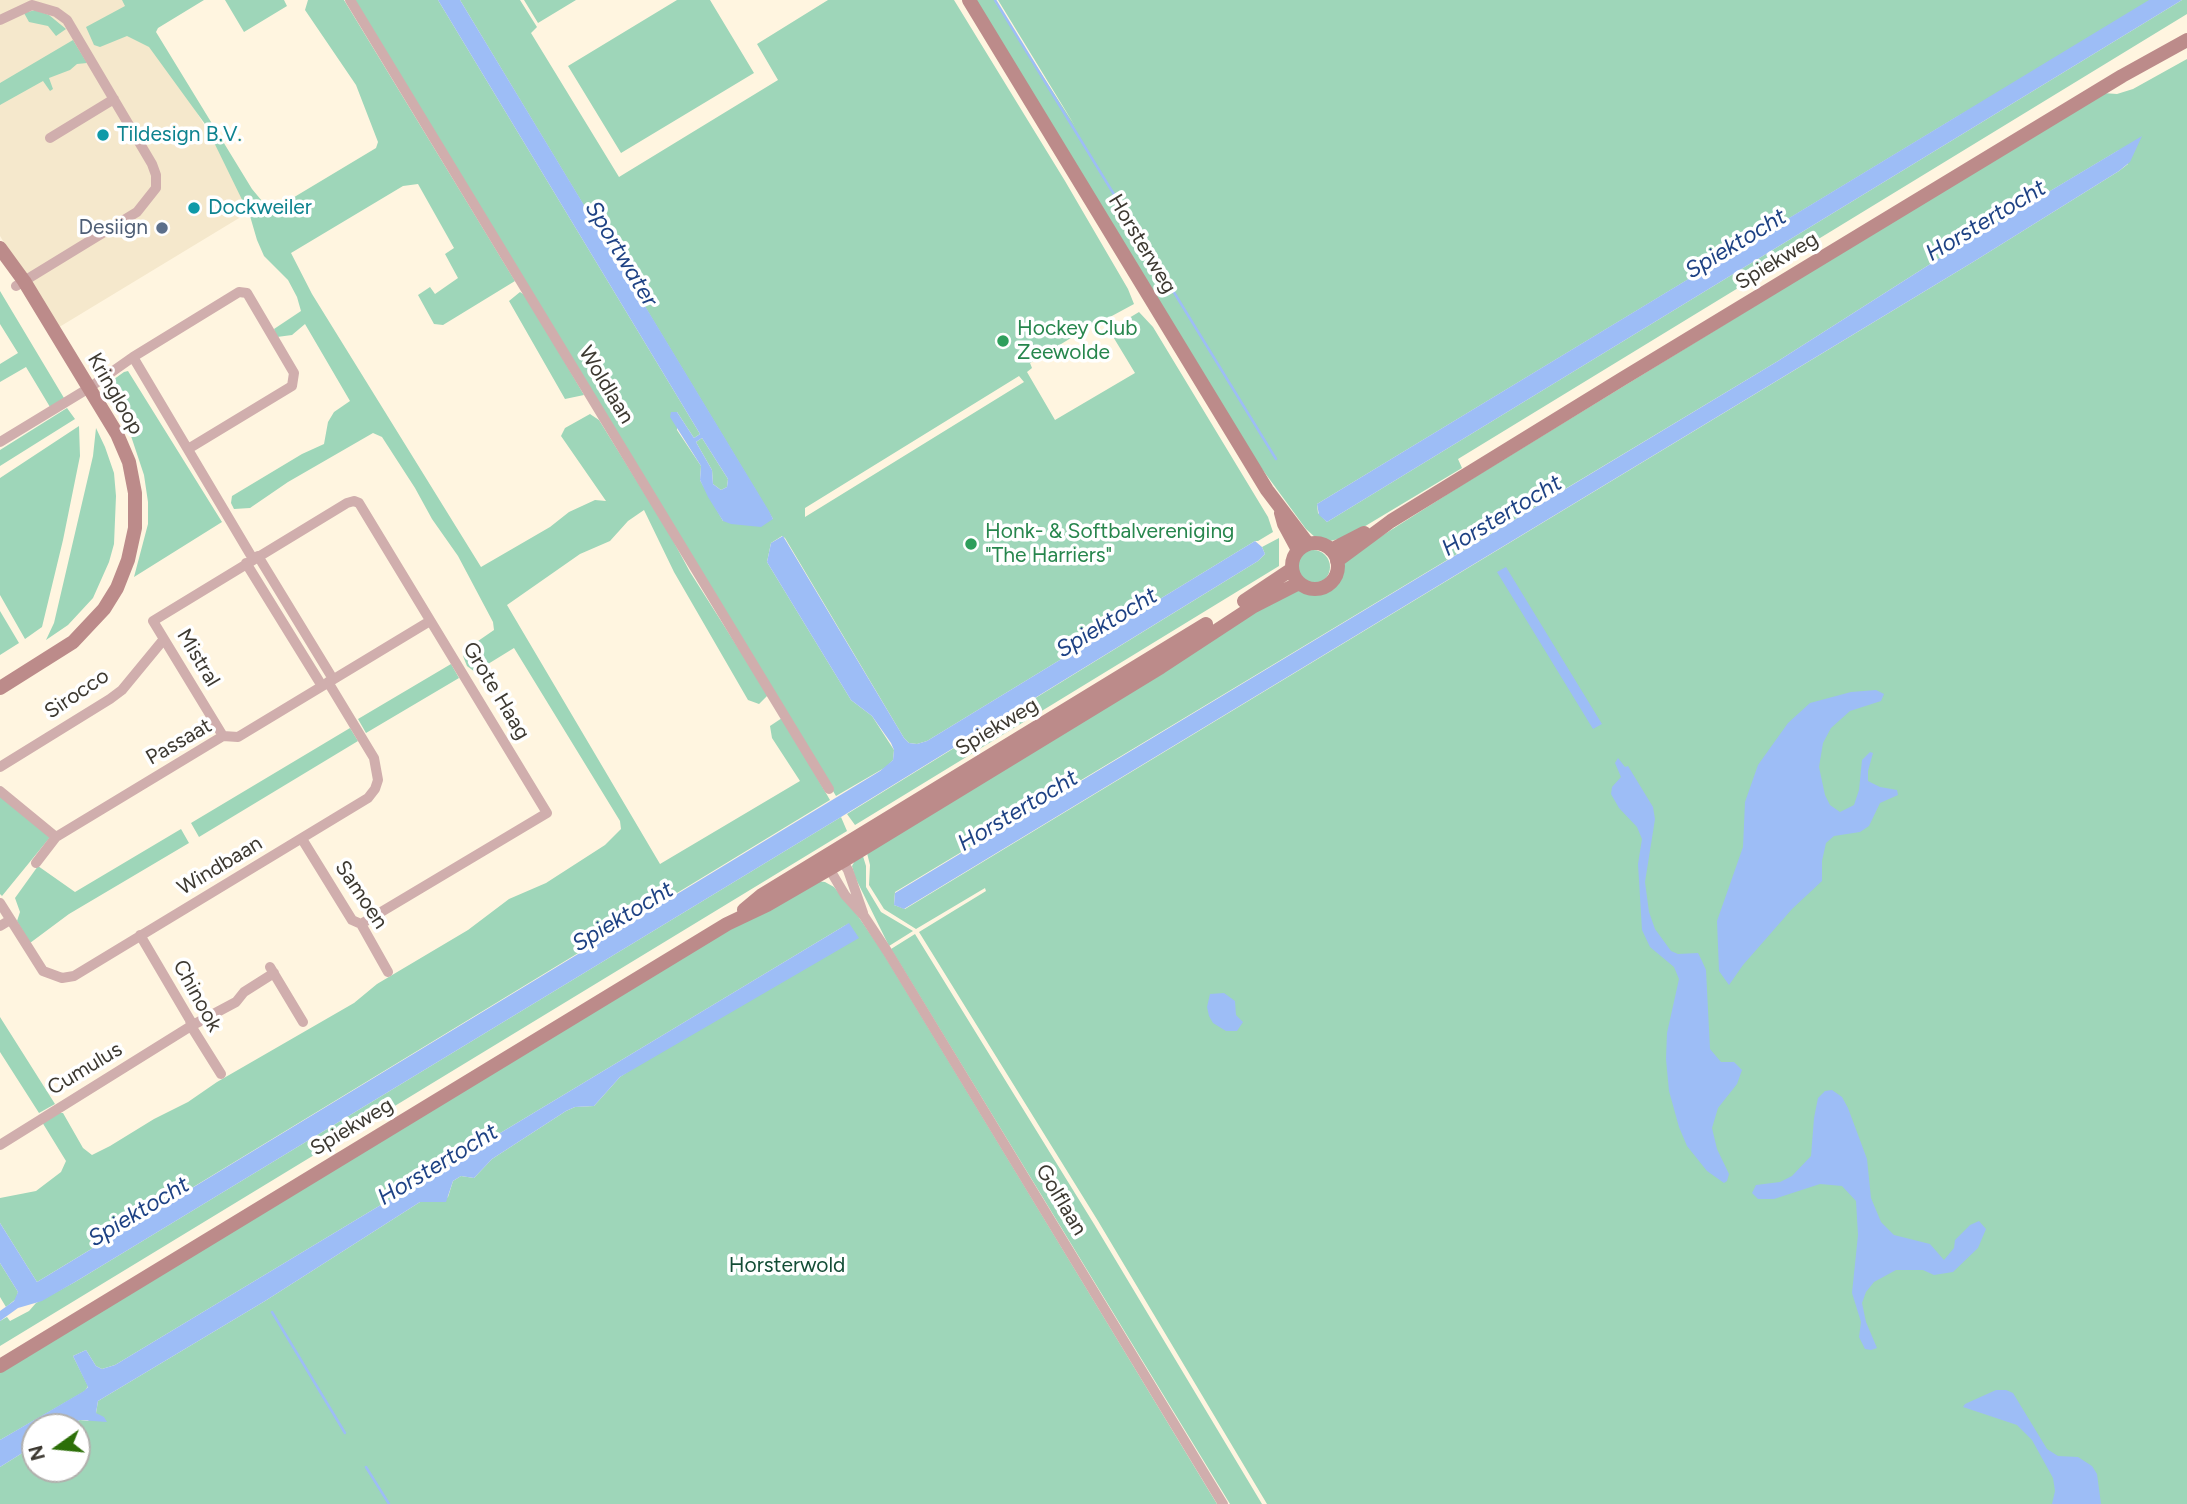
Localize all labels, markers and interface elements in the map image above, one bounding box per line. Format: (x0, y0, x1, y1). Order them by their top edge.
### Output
place label: Tildesign B.V. (117, 122, 242, 148)
marker: Tildesign B.V. (95, 127, 111, 143)
water label: Horstertocht (1921, 174, 2051, 268)
street label: Horsterweg (1103, 190, 1181, 298)
place label: Dockweiler (208, 195, 312, 221)
water label: Sportwater (579, 196, 663, 312)
marker: Dockweiler (186, 200, 202, 216)
water label: Spiektocht (1680, 203, 1792, 285)
place label: Desiign (79, 215, 148, 241)
marker: Desiign (154, 220, 170, 236)
street label: Spiekweg (1731, 227, 1823, 295)
place label: Hockey Club Zeewolde (1017, 316, 1137, 366)
marker: Hockey Club Zeewolde (995, 333, 1011, 349)
street label: Woldlaan (573, 342, 639, 428)
street label: Kringloop (82, 349, 148, 439)
water label: Horstertocht (1437, 469, 1567, 563)
place label: Honk- & Softbalvereniging "The Harriers" (985, 519, 1234, 569)
marker: Honk- & Softbalvereniging "The Harriers" (963, 536, 979, 552)
water label: Spiektocht (1051, 582, 1163, 664)
street label: Mistral (171, 625, 225, 691)
street label: Grote Haag (457, 638, 535, 744)
street label: Sirocco (40, 663, 114, 725)
street label: Spiekweg (951, 693, 1043, 761)
street label: Passaat (142, 713, 216, 771)
water label: Horstertocht (953, 764, 1083, 858)
street label: Windbaan (173, 831, 267, 901)
street label: Samoen (329, 856, 393, 934)
water label: Spiektocht (567, 876, 679, 958)
street label: Chinook (167, 956, 227, 1036)
street label: Cumulus (43, 1037, 127, 1101)
street label: Spiekweg (306, 1093, 398, 1161)
water label: Horstertocht (373, 1118, 503, 1212)
street label: Golflaan (1030, 1160, 1092, 1240)
water label: Spiektocht (83, 1171, 195, 1253)
park label: Horsterwold (729, 1253, 845, 1279)
north arrow (21, 1413, 91, 1483)
text: N (24, 1443, 50, 1463)

